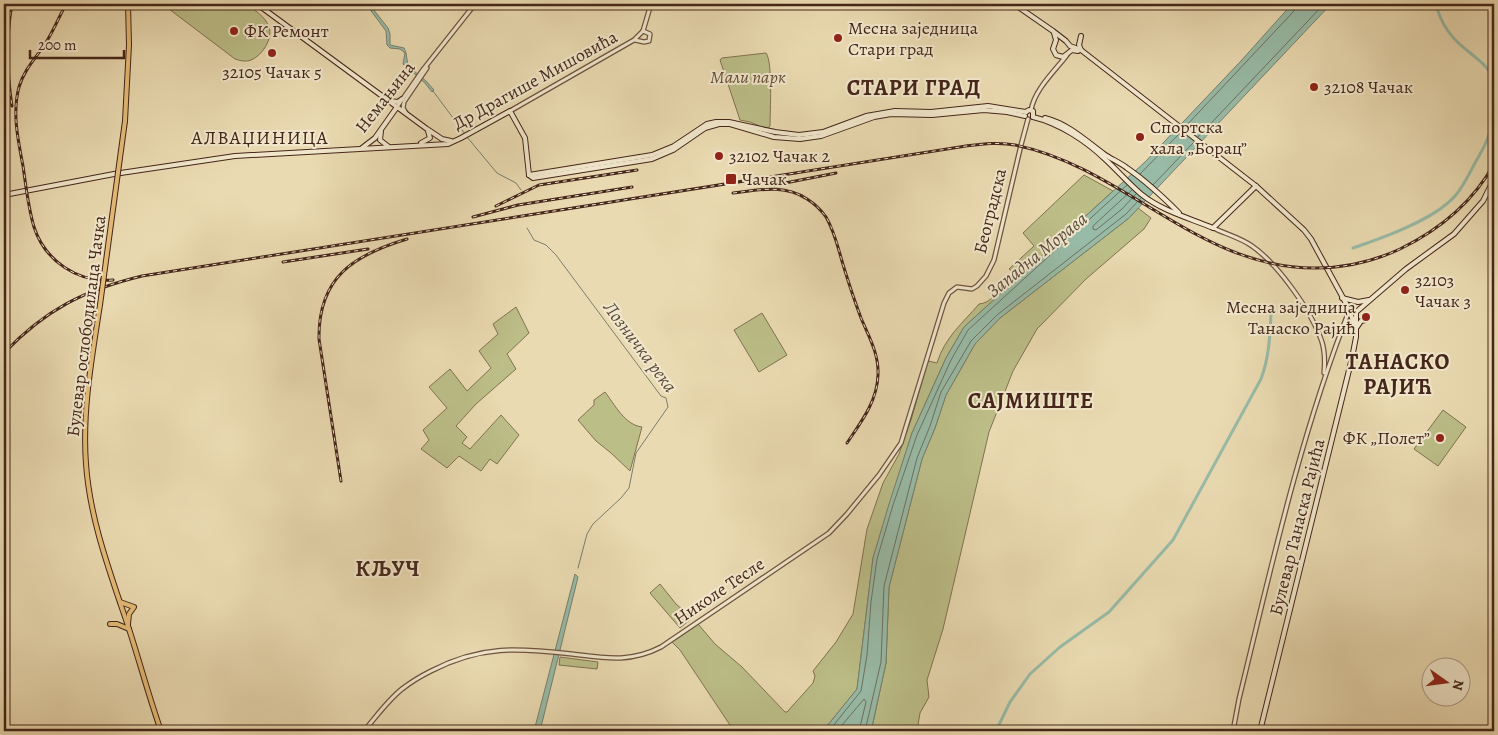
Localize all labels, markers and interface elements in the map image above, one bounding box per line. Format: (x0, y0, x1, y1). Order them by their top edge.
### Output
place label: Месна заједница Стари град (848, 16, 979, 61)
place label: ФК Ремонт (244, 19, 329, 43)
street label: Др Драгише Мишовића (448, 24, 622, 135)
marker: ФК Ремонт (228, 25, 240, 37)
scale bar (30, 28, 124, 60)
marker: Месна заједница Стари град (832, 32, 844, 44)
text: 200 m (38, 35, 77, 55)
marker: 32105 Чачак 5 (266, 47, 278, 59)
street label: Немањина (350, 56, 421, 138)
place label: 32105 Чачак 5 (222, 60, 322, 84)
park label: Мали парк (710, 65, 786, 89)
district label: СТАРИ ГРАД (847, 73, 981, 103)
place label: 32108 Чачак (1324, 75, 1413, 99)
marker: 32108 Чачак (1308, 81, 1320, 93)
place label: Спортска хала „Борац” (1150, 115, 1247, 160)
district label: АЛВАЏИНИЦА (190, 125, 329, 151)
marker: Спортска хала „Борац” (1134, 131, 1146, 143)
place label: 32102 Чачак 2 (729, 144, 830, 168)
marker: 32102 Чачак 2 (713, 150, 725, 162)
street label: Београдска (968, 165, 1012, 256)
place label: Чачак (742, 167, 787, 191)
marker: Чачак (724, 172, 738, 186)
water label: Западна Морава (981, 206, 1093, 304)
street label: Булевар ослободилаца Чачка (61, 213, 112, 438)
place label: 32103 Чачак 3 (1415, 268, 1471, 313)
marker: 32103 Чачак 3 (1399, 284, 1411, 296)
water label: Лозничка река (596, 295, 683, 398)
place label: Месна заједница Танаско Рајић (1226, 295, 1357, 340)
marker: Месна заједница Танаско Рајић (1360, 311, 1372, 323)
district label: ТАНАСКО РАЈИЋ (1346, 347, 1450, 402)
district label: САЈМИШТЕ (968, 386, 1094, 416)
place label: ФК „Полет” (1343, 426, 1430, 450)
marker: ФК „Полет” (1434, 432, 1446, 444)
street label: Булевар Танаска Рајића (1263, 435, 1331, 618)
street label: Николе Тесле (669, 552, 769, 630)
district label: КЉУЧ (355, 554, 421, 584)
north arrow (1420, 658, 1470, 708)
text: N (1448, 678, 1469, 692)

